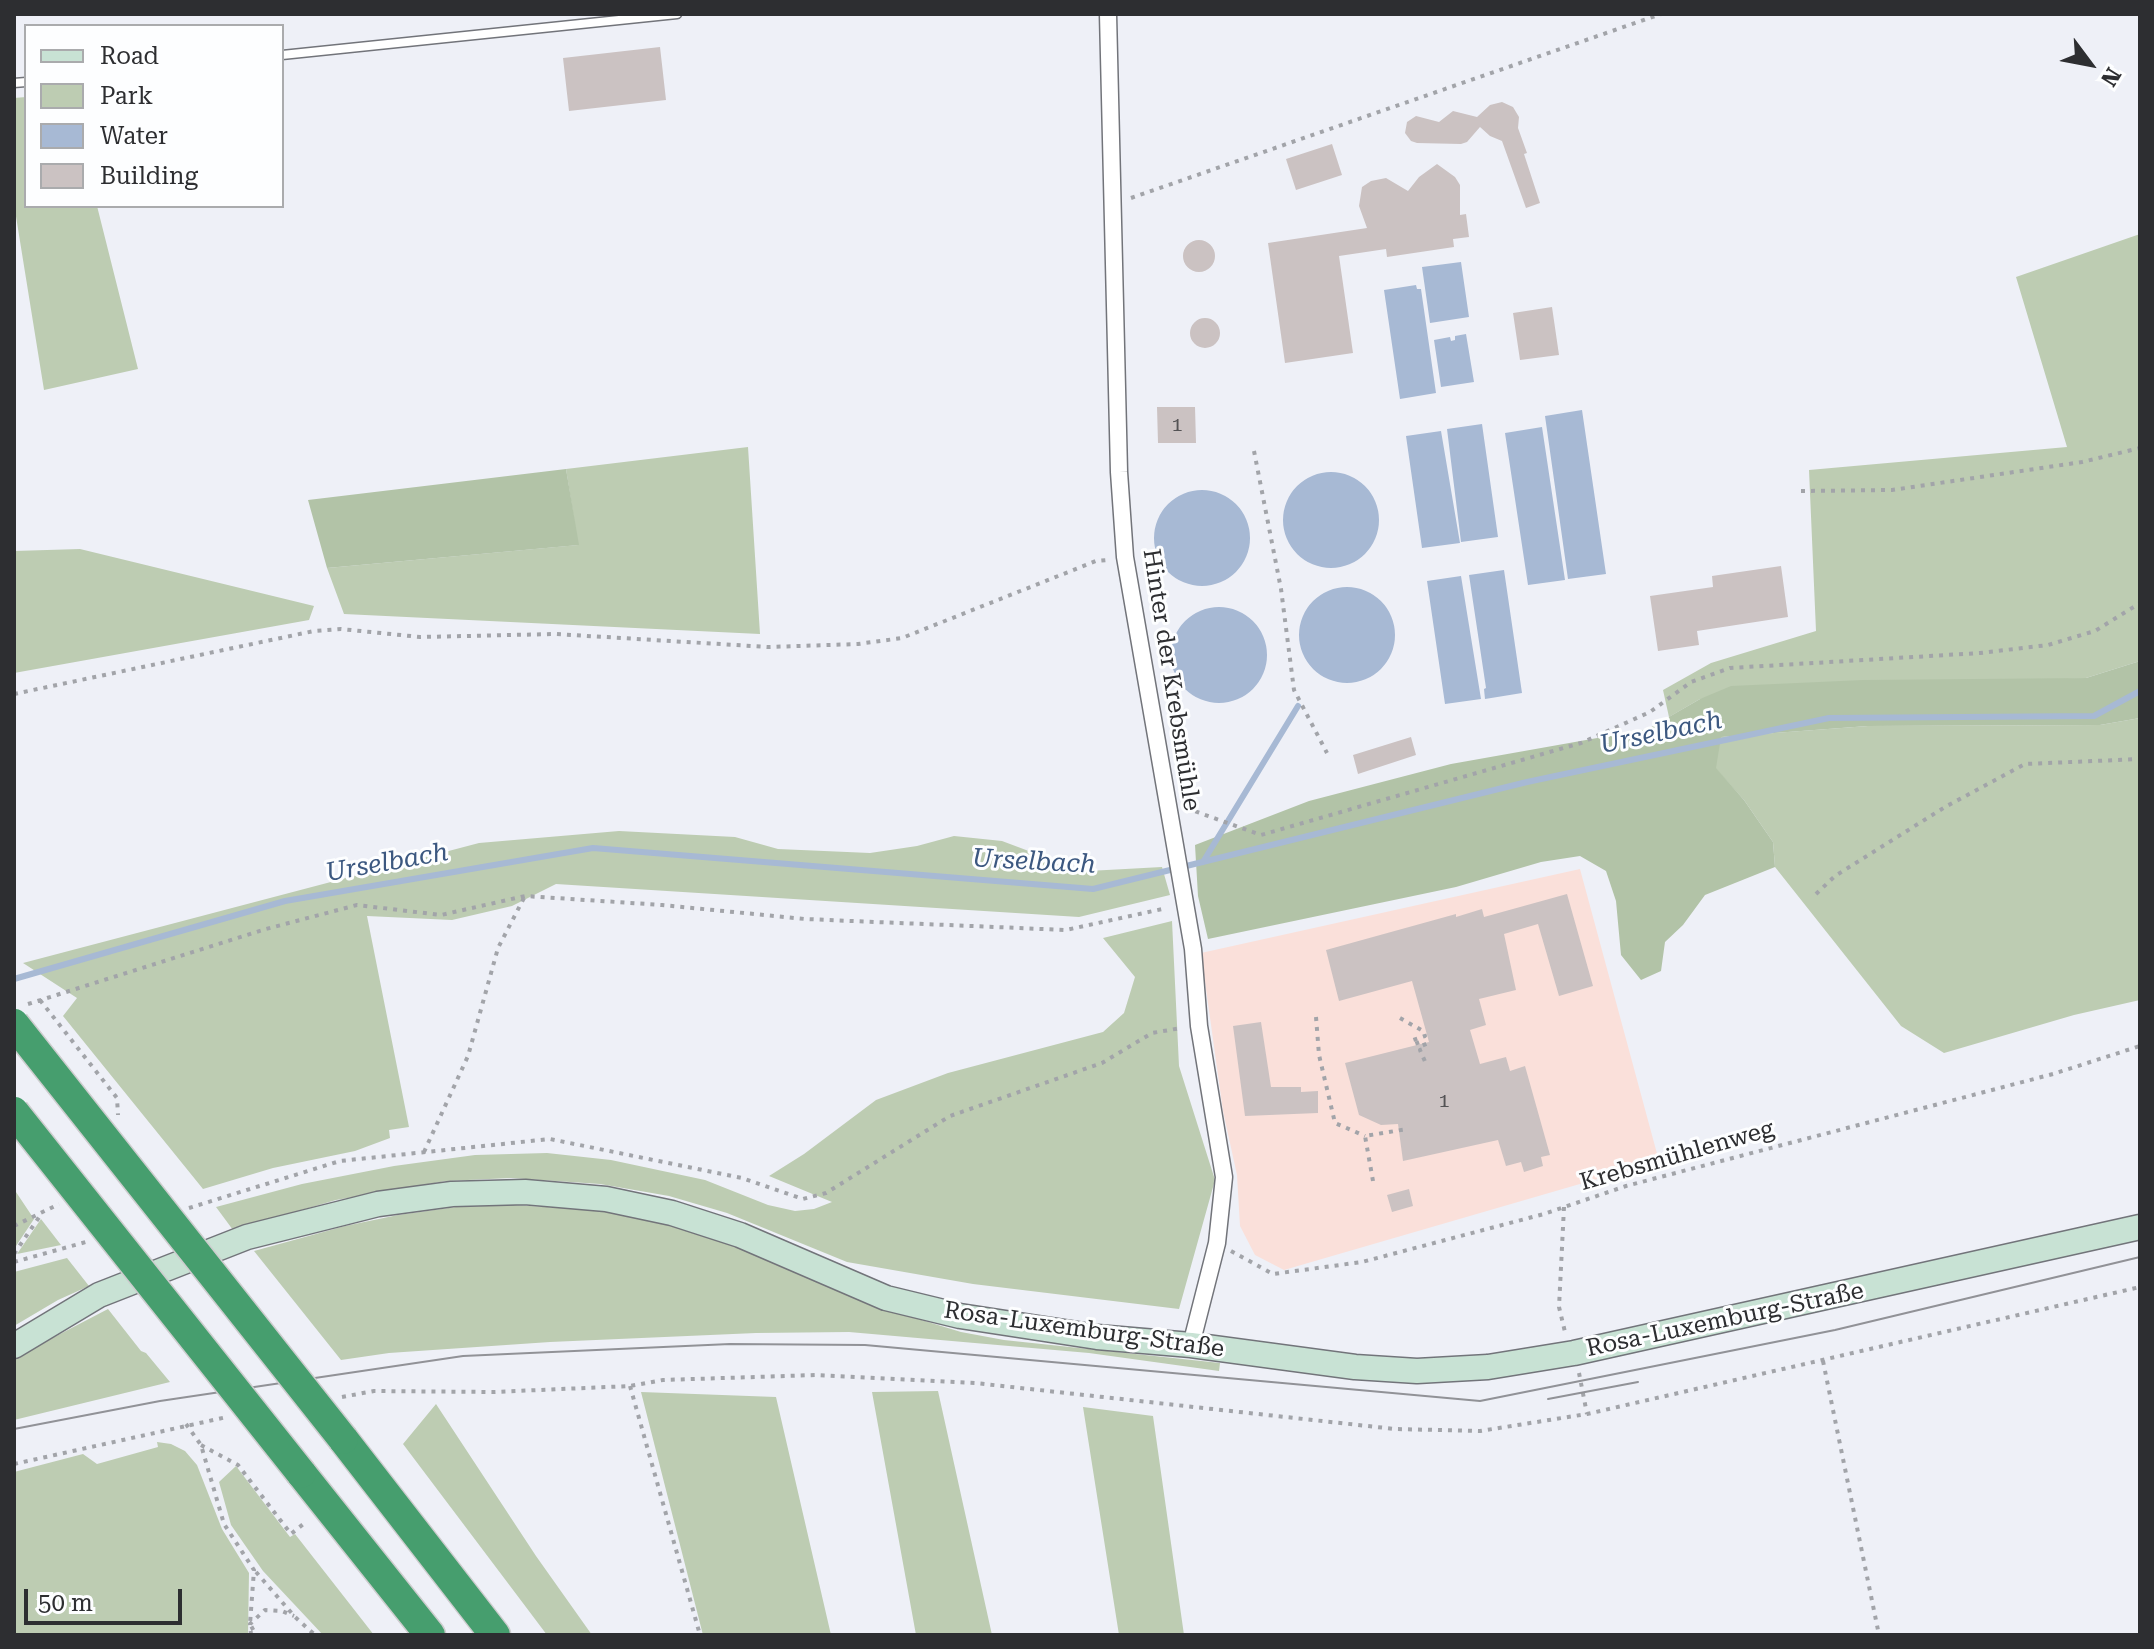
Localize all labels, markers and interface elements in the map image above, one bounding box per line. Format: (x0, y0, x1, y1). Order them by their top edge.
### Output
legend (24, 24, 284, 208)
north arrow (2050, 24, 2130, 104)
text: Road (100, 42, 159, 70)
text: N (2096, 63, 2126, 91)
text: Park (100, 82, 153, 110)
text: Water (100, 122, 168, 150)
text: Building (100, 162, 198, 190)
house number: 1 (1171, 413, 1183, 437)
street label: Hinter der Krebsmühle (1136, 547, 1206, 813)
water label: Urselbach (1597, 705, 1725, 761)
water label: Urselbach (323, 837, 451, 889)
water label: Urselbach (971, 843, 1097, 881)
house number: 1 (1438, 1089, 1450, 1113)
street label: Krebsmühlenweg (1577, 1115, 1777, 1197)
street label: Rosa-Luxemburg-Straße (1584, 1277, 1866, 1363)
street label: Rosa-Luxemburg-Straße (942, 1296, 1226, 1364)
scale bar (28, 1573, 186, 1623)
text: 50 m (38, 1589, 93, 1617)

